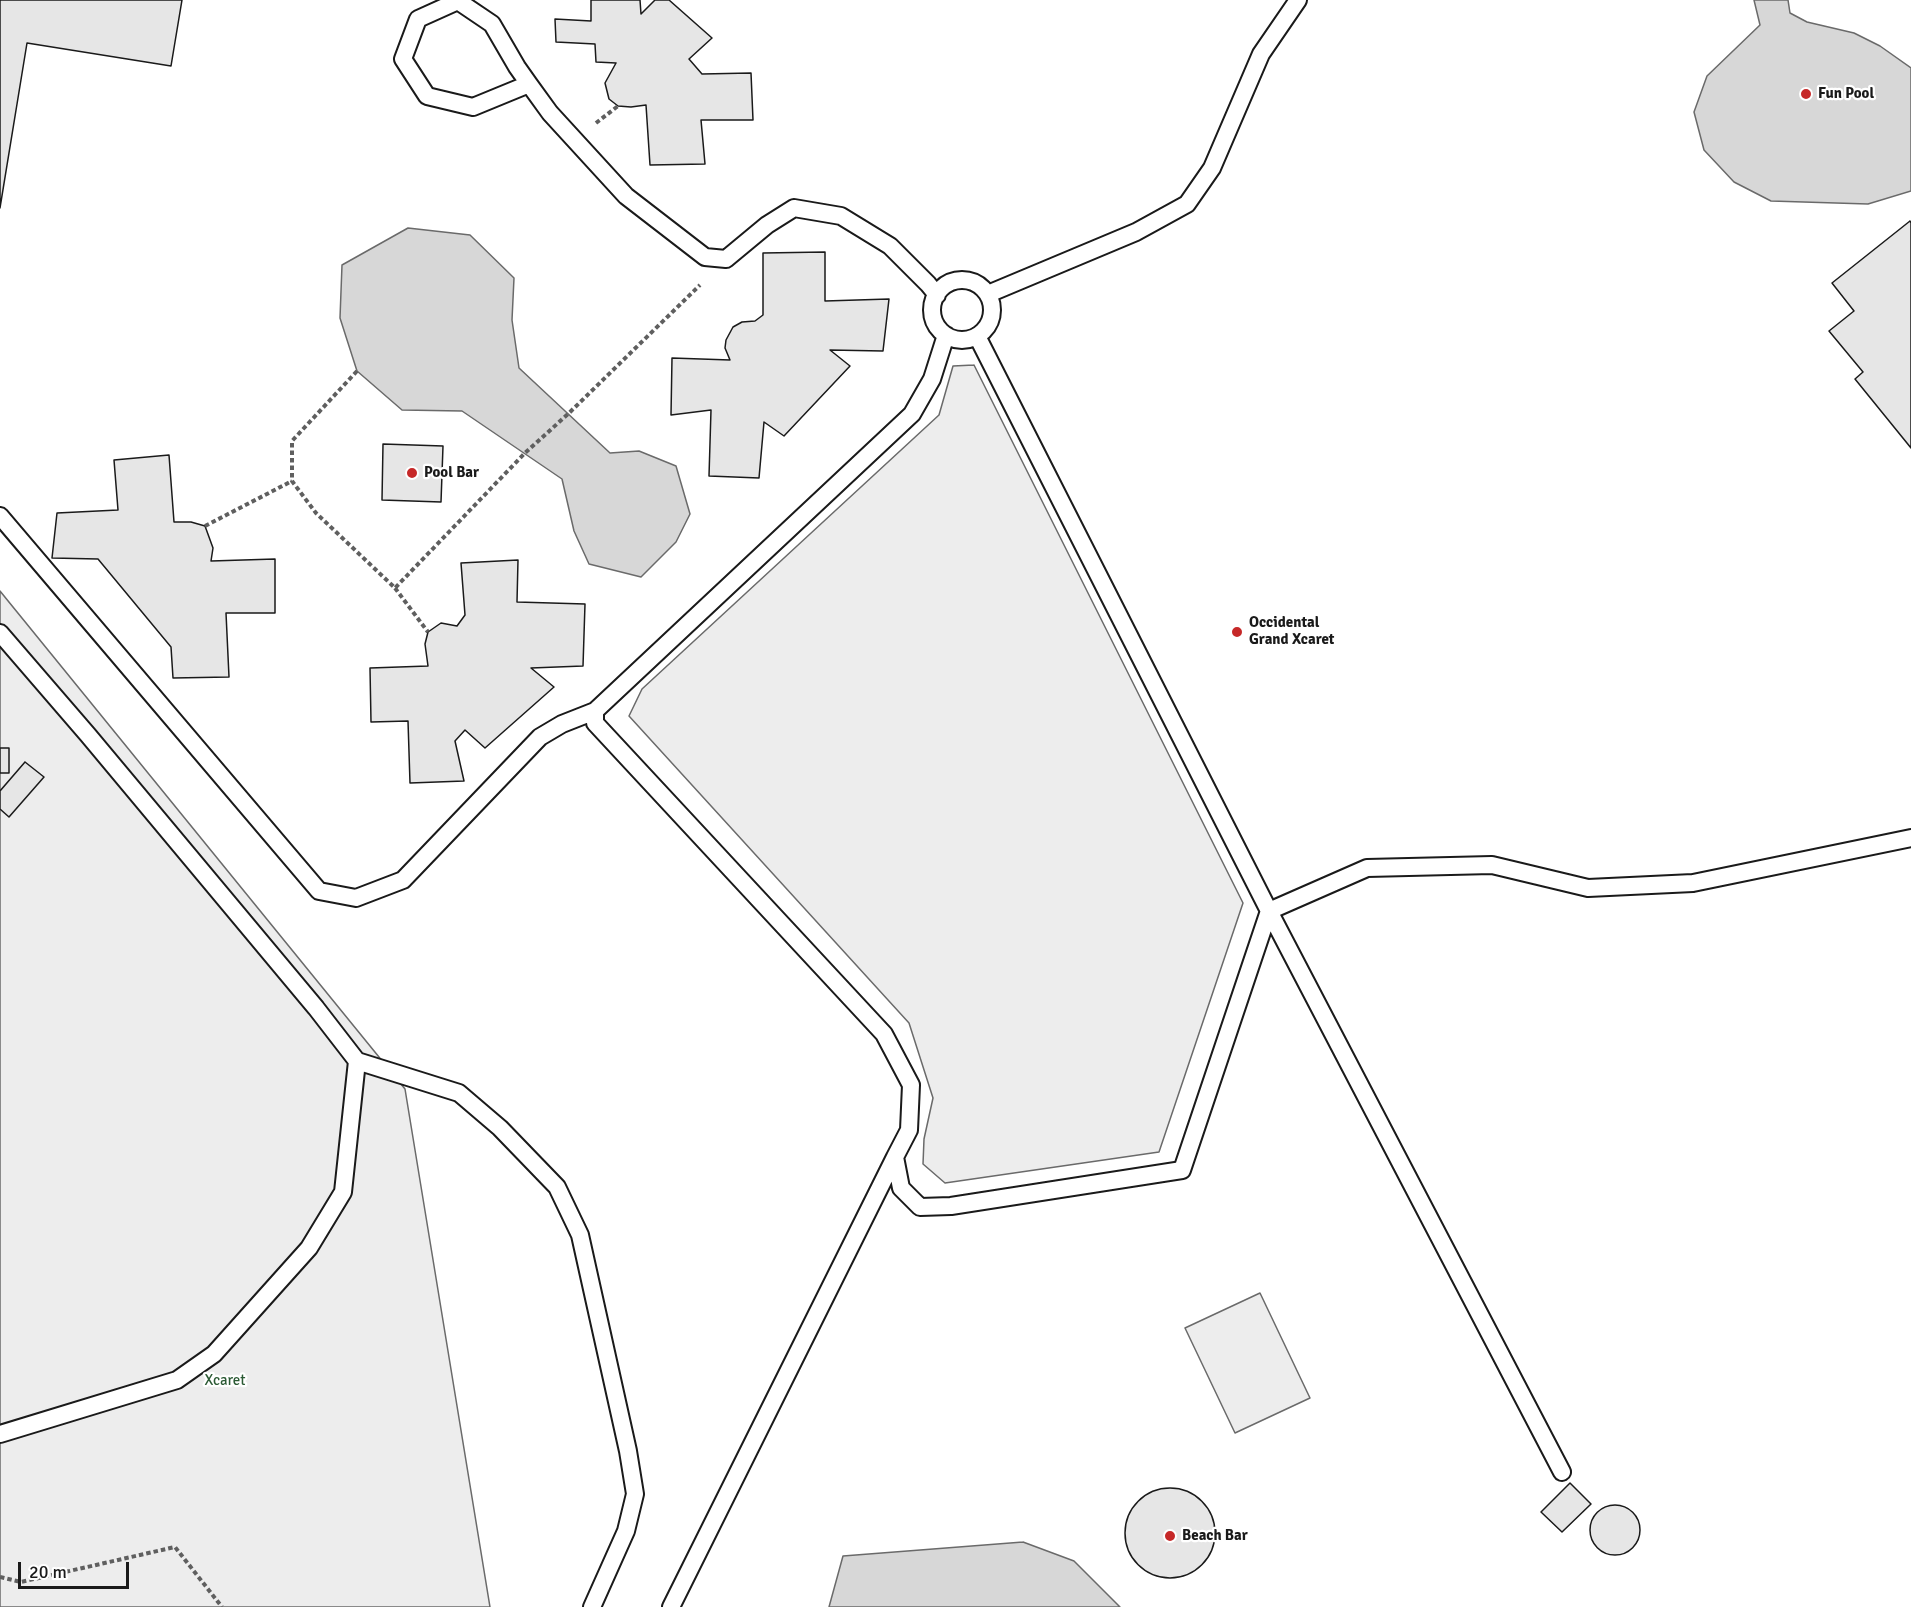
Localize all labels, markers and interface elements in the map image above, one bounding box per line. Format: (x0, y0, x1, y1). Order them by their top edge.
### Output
place label: Fun Pool (1818, 85, 1874, 103)
marker: Fun Pool (1799, 87, 1813, 101)
place label: Pool Bar (424, 464, 479, 482)
marker: Pool Bar (405, 466, 419, 480)
place label: Occidental Grand Xcaret (1249, 614, 1334, 649)
marker: Occidental Grand Xcaret (1230, 625, 1244, 639)
park label: Xcaret (204, 1372, 246, 1390)
place label: Beach Bar (1182, 1527, 1248, 1545)
marker: Beach Bar (1163, 1529, 1177, 1543)
scale bar (21, 1550, 132, 1588)
text: 20 m (29, 1561, 67, 1583)

